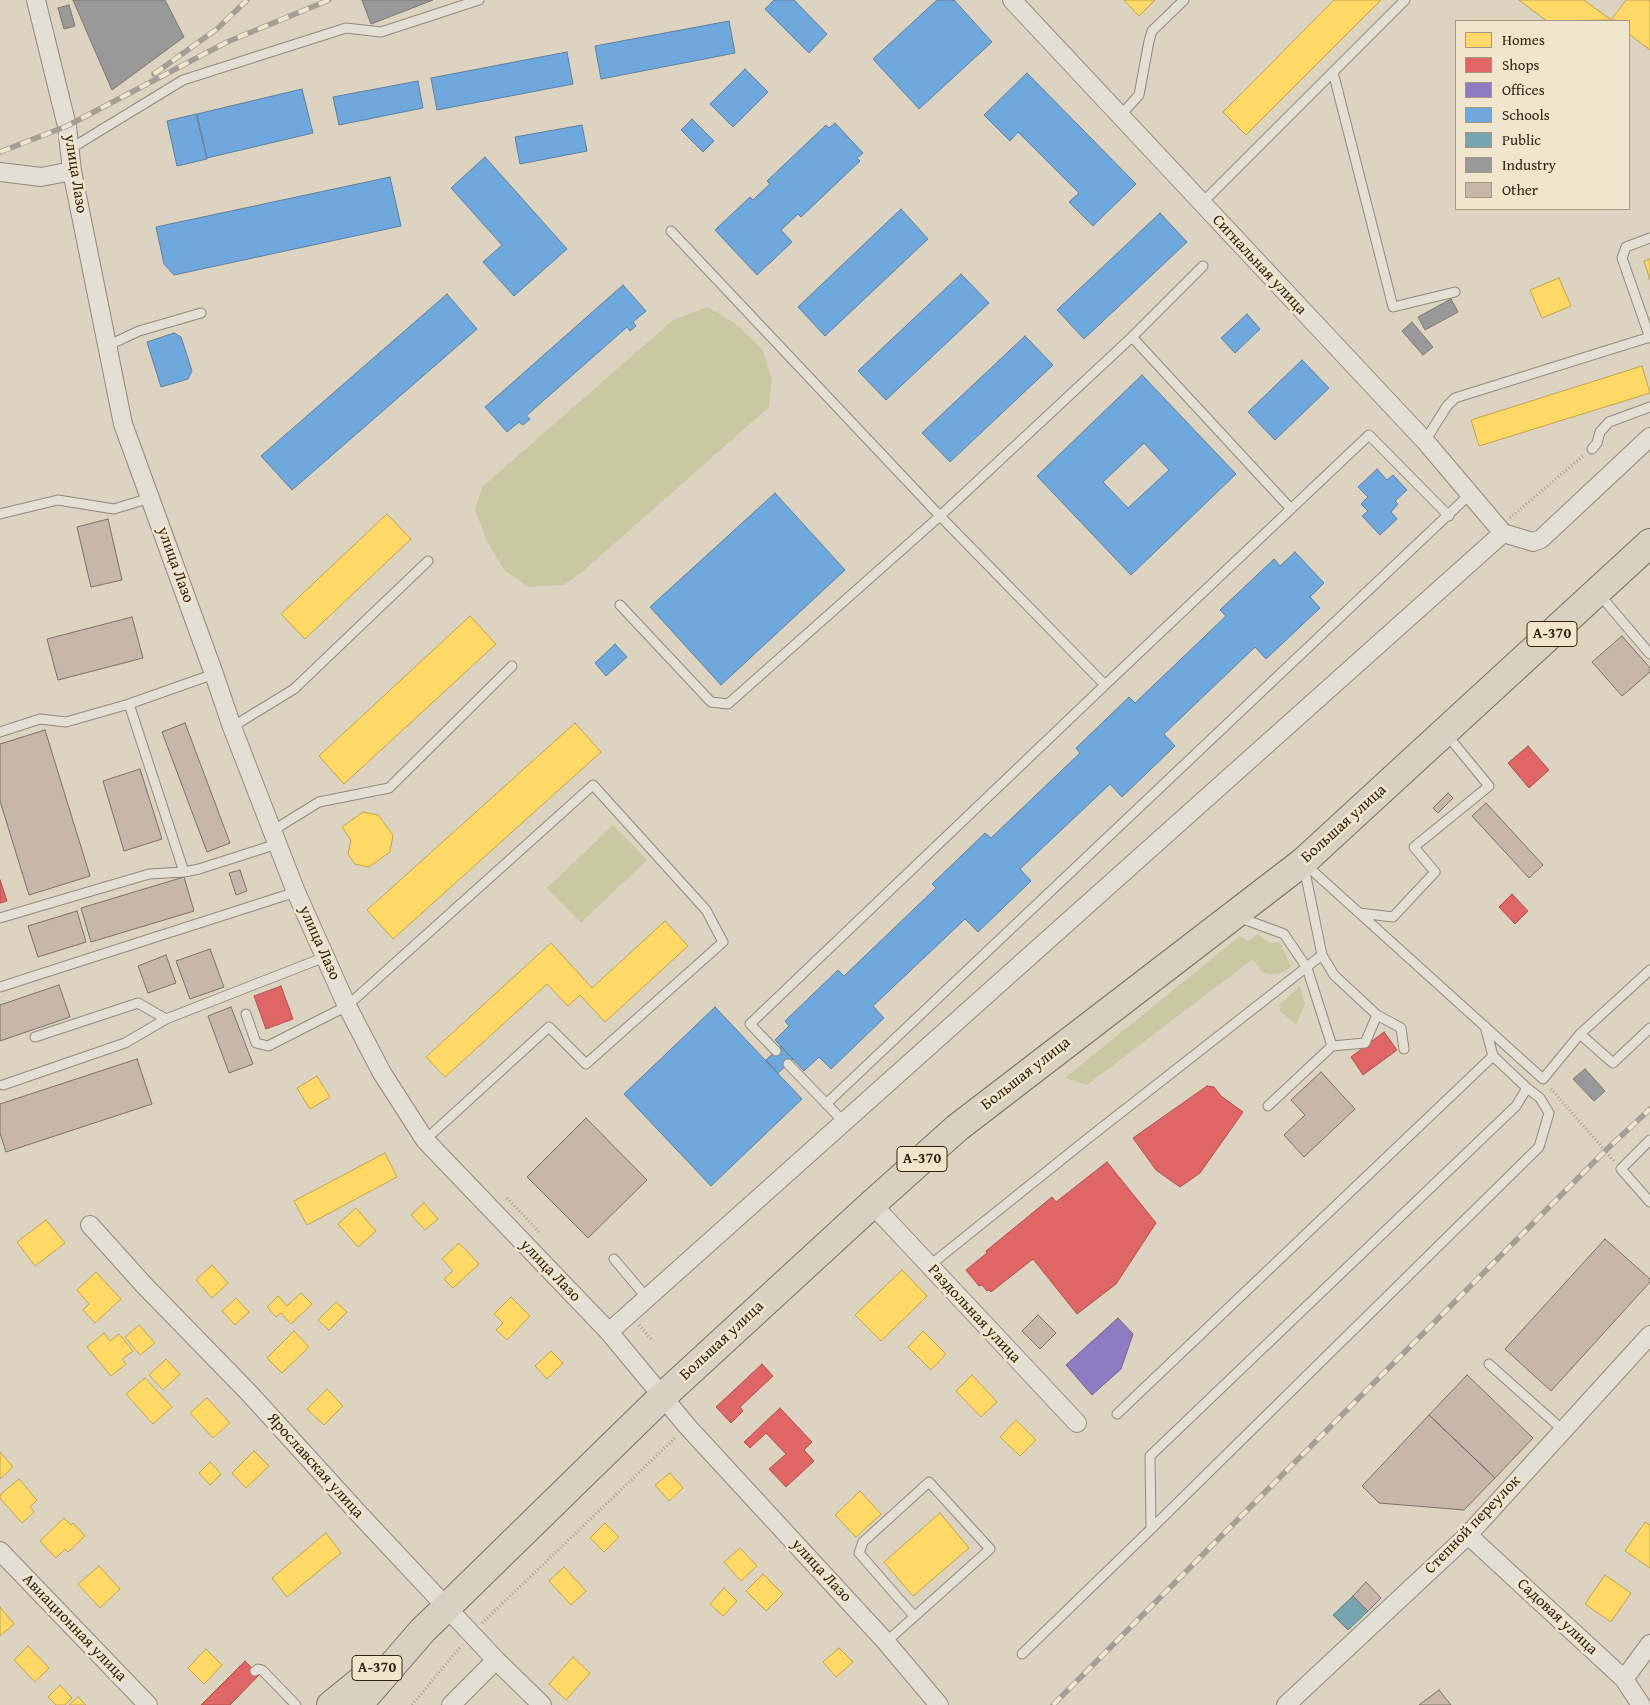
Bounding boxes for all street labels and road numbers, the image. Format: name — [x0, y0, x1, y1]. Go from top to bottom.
street label: улица Лазо — [59, 133, 91, 215]
street label: Сигнальная улица — [1208, 211, 1310, 319]
street label: улица Лазо — [152, 524, 198, 606]
road number: А-370 — [1527, 622, 1577, 646]
street label: Большая улица — [1297, 781, 1391, 867]
street label: улица Лазо — [294, 903, 344, 983]
street label: Большая улица — [977, 1033, 1075, 1115]
road number: А-370 — [897, 1146, 947, 1172]
street label: улица Лазо — [515, 1236, 585, 1306]
street label: Раздольная улица — [923, 1261, 1025, 1367]
street label: Большая улица — [676, 1297, 768, 1385]
street label: Ярославская улица — [263, 1409, 367, 1523]
street label: Степной переулок — [1421, 1472, 1525, 1578]
street label: улица Лазо — [787, 1535, 855, 1607]
street label: Авиационная улица — [18, 1570, 130, 1686]
street label: Садовая улица — [1513, 1575, 1601, 1659]
road number: А-370 — [352, 1656, 402, 1680]

